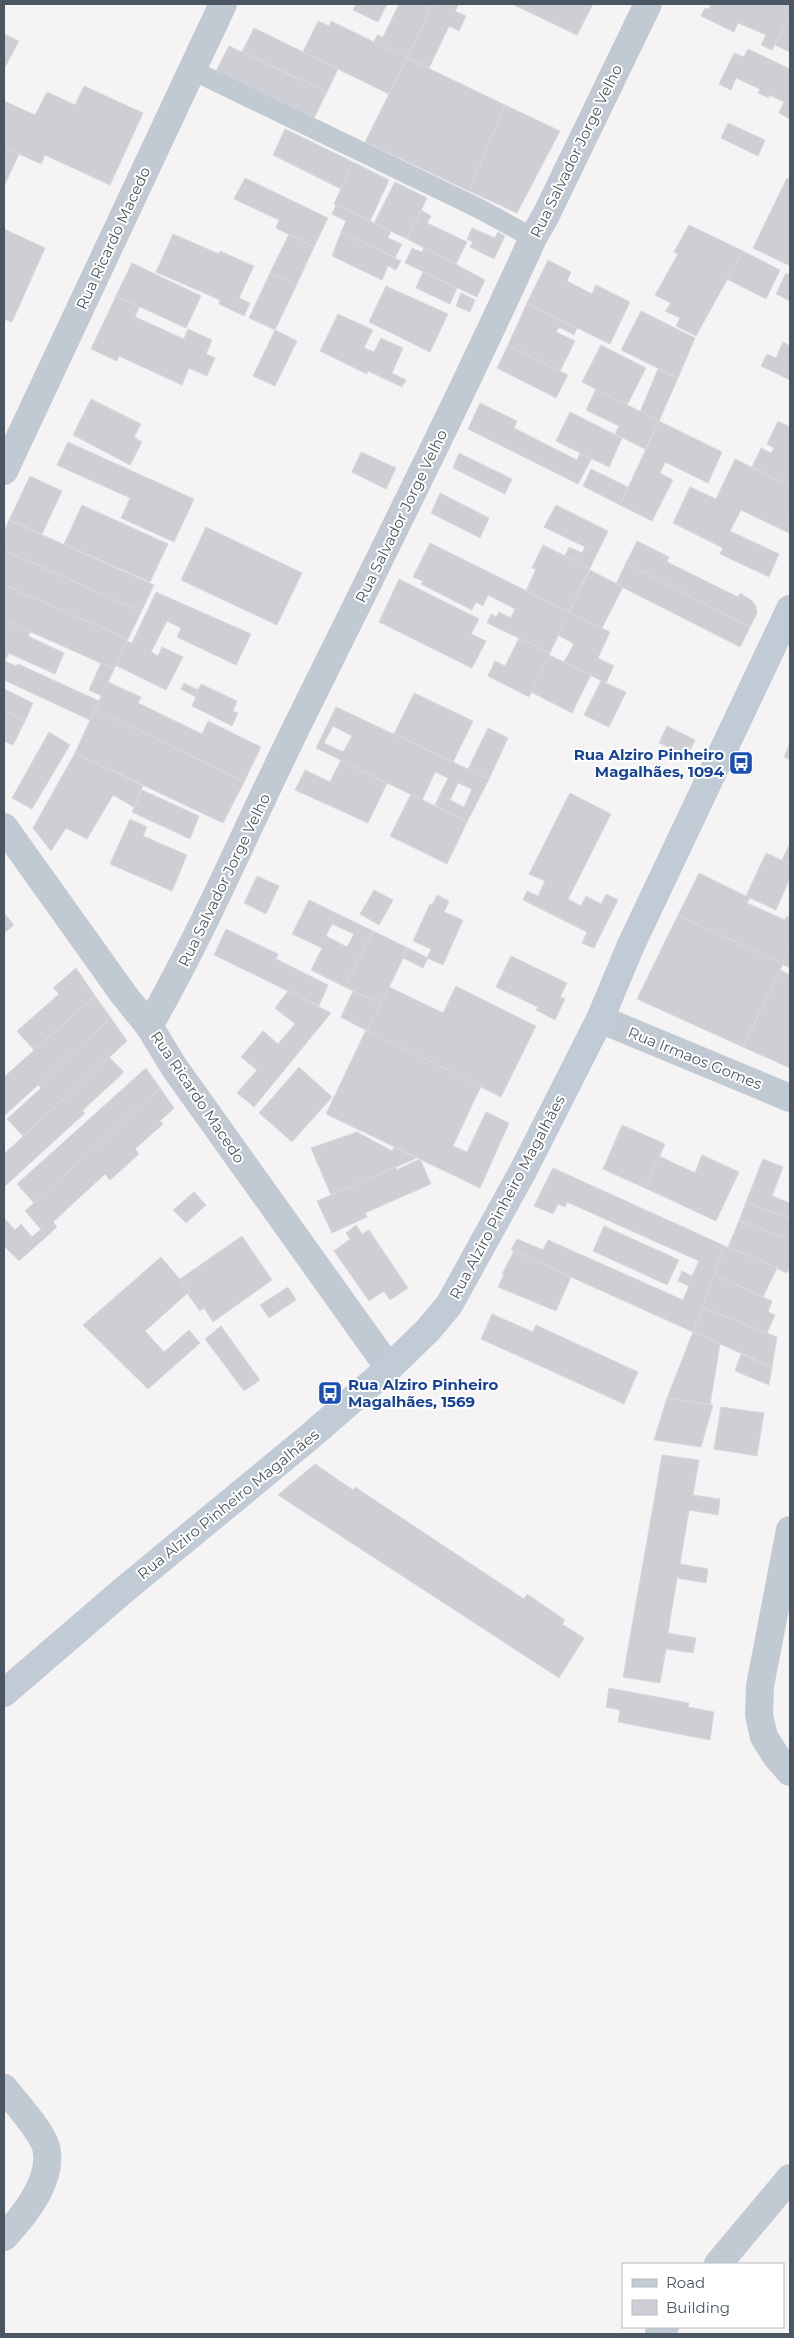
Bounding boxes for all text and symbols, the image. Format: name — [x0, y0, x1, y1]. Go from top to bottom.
street label: Rua Salvador Jorge Velho — [526, 61, 626, 241]
street label: Rua Ricardo Macedo — [72, 164, 154, 312]
street label: Rua Salvador Jorge Velho — [351, 426, 451, 606]
place label: Rua Alziro Pinheiro Magalhães, 1094 — [574, 745, 725, 781]
bus stop icon: Rua Alziro Pinheiro Magalhães, 1094 — [728, 750, 754, 776]
street label: Rua Salvador Jorge Velho — [174, 790, 274, 970]
street label: Rua Irmaos Gomes — [625, 1022, 765, 1094]
street label: Rua Ricardo Macedo — [147, 1027, 249, 1167]
street label: Rua Alziro Pinheiro Magalhães — [445, 1092, 569, 1302]
place label: Rua Alziro Pinheiro Magalhães, 1569 — [348, 1375, 499, 1411]
bus stop icon: Rua Alziro Pinheiro Magalhães, 1569 — [317, 1380, 343, 1406]
street label: Rua Alziro Pinheiro Magalhães — [133, 1425, 323, 1583]
legend — [622, 2263, 784, 2328]
text: Road — [666, 2273, 705, 2292]
text: Building — [666, 2298, 730, 2317]

